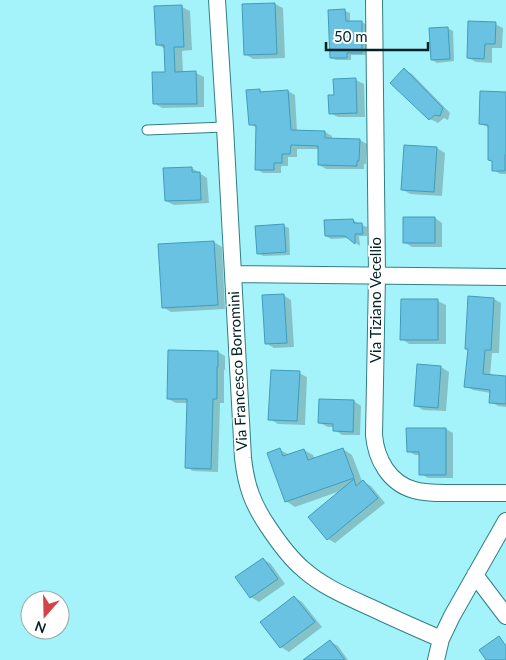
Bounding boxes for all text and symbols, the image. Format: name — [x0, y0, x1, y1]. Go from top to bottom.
scale bar — [326, 20, 428, 52]
text: 50 m — [334, 27, 368, 45]
street label: Via Tiziano Vecellio — [366, 237, 384, 363]
street label: Via Francesco Borromini — [224, 291, 250, 451]
north arrow — [20, 590, 70, 640]
text: N — [32, 618, 48, 638]

